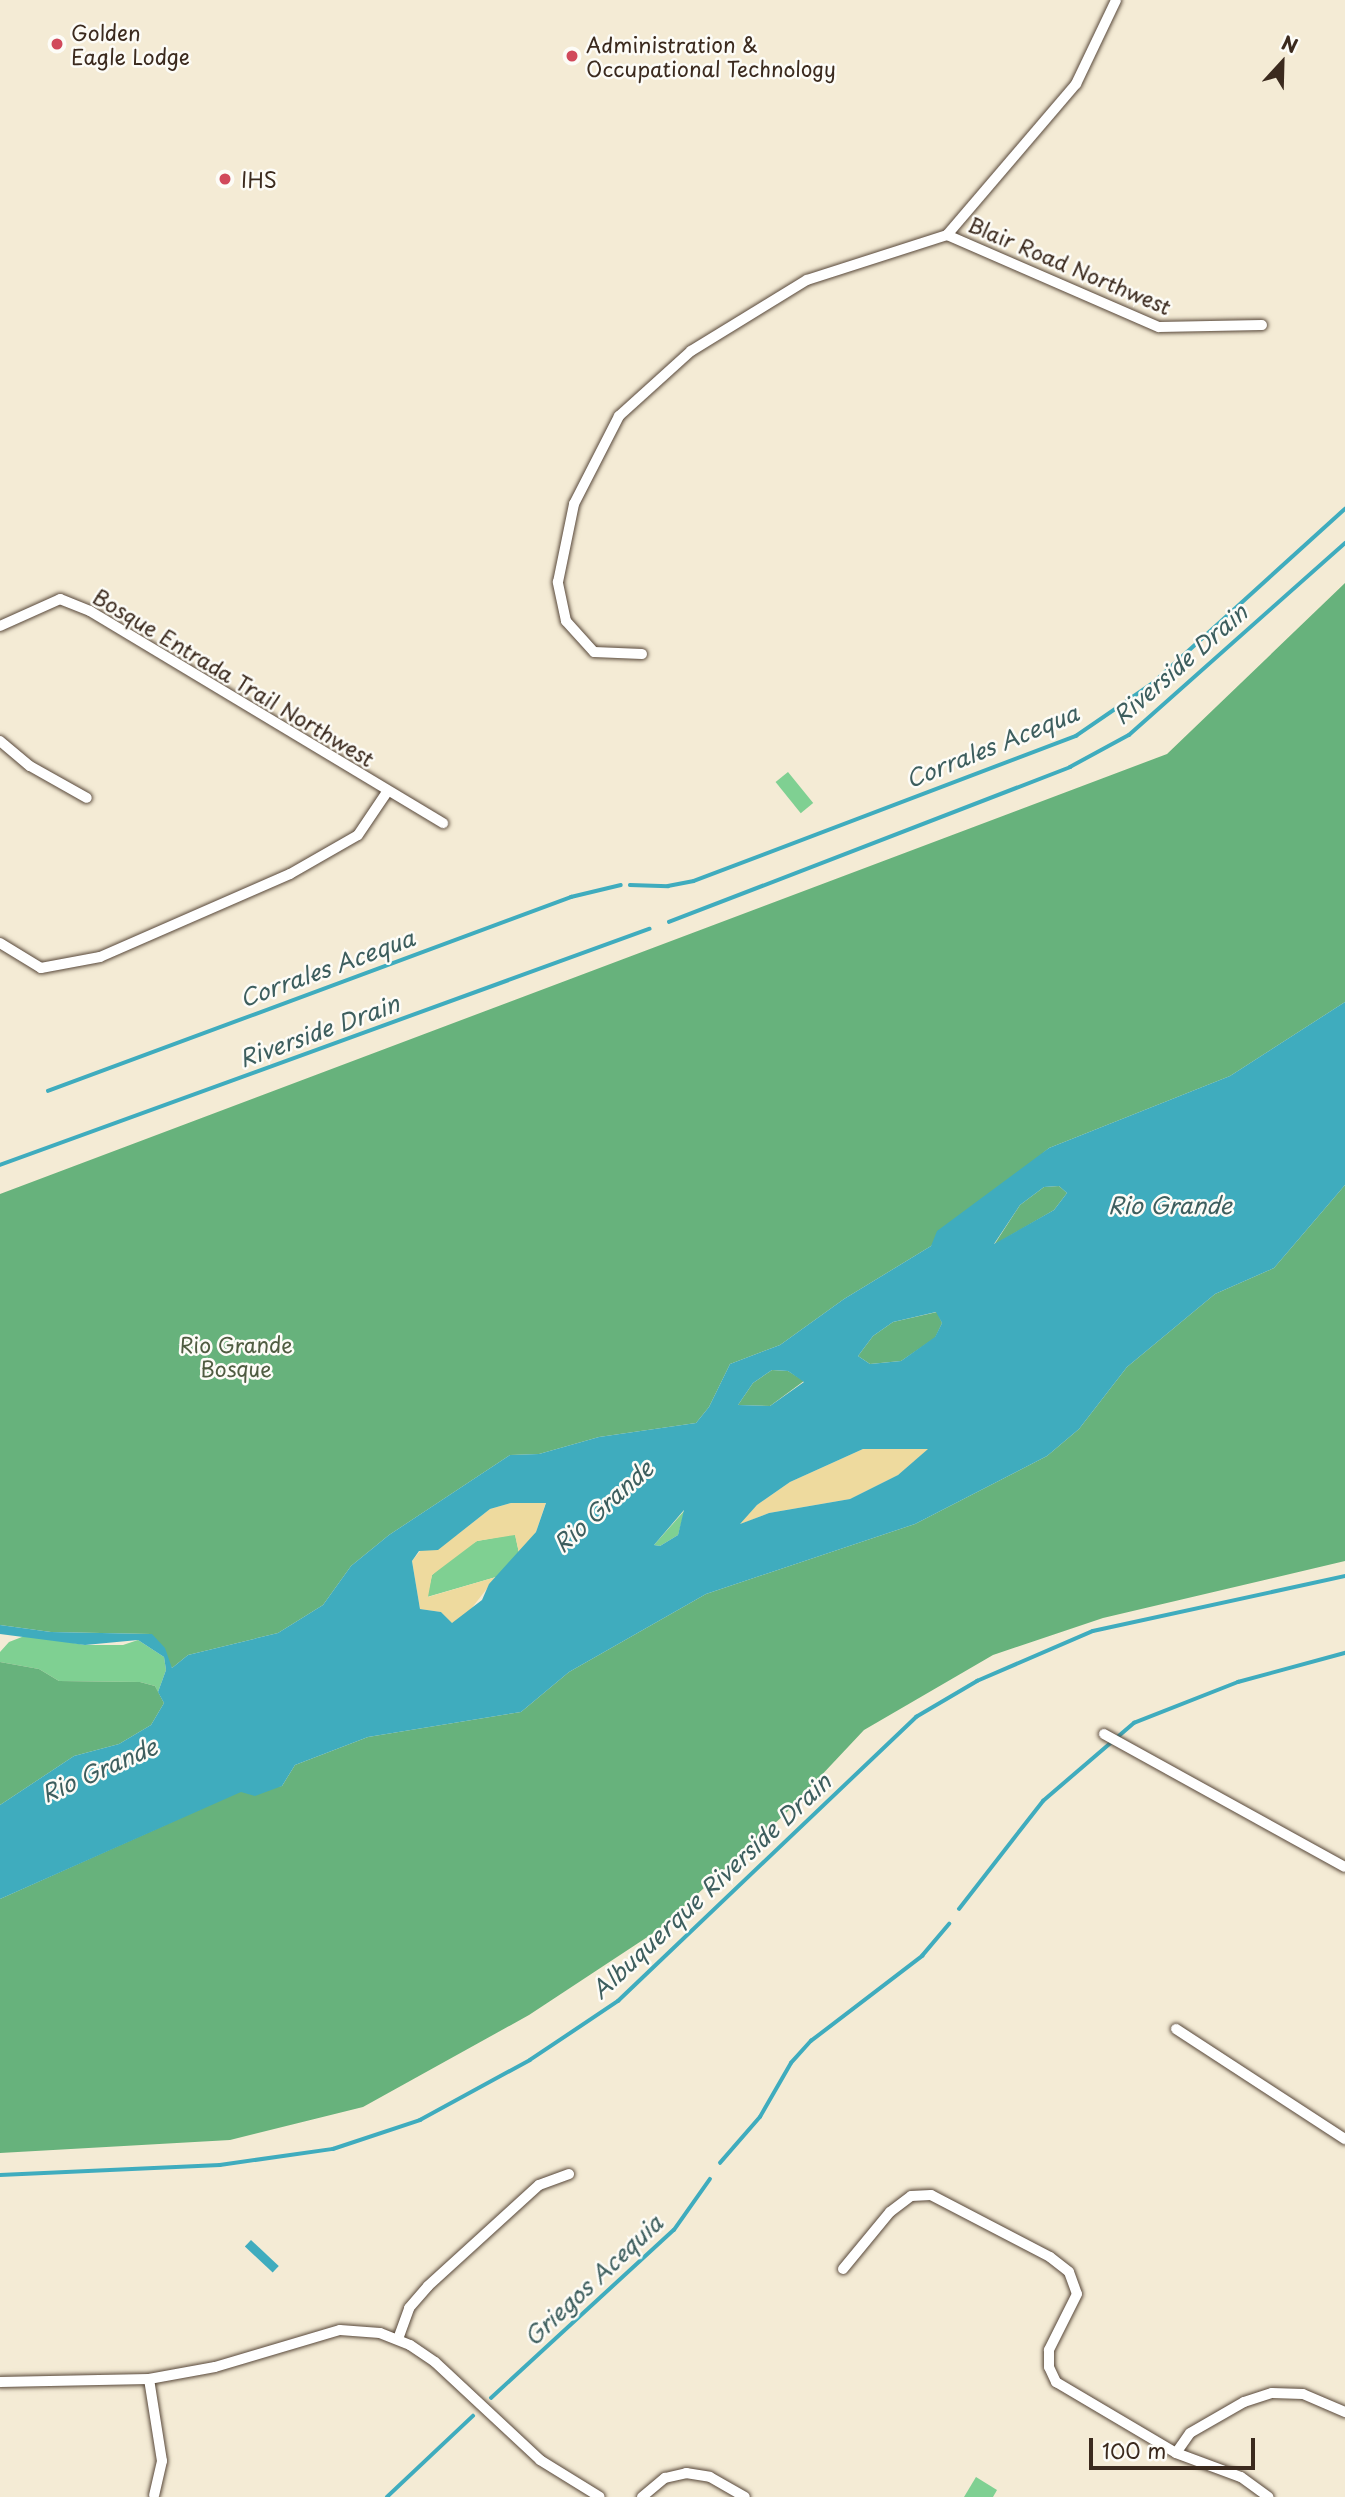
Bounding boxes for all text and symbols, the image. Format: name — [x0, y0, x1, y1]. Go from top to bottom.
place label: Golden Eagle Lodge — [71, 19, 191, 69]
north arrow — [1247, 28, 1317, 98]
text: N — [1278, 28, 1302, 59]
place label: Administration & Occupational Technology — [586, 31, 836, 81]
marker: Golden Eagle Lodge — [49, 36, 65, 52]
marker: Administration & Occupational Technology — [564, 48, 580, 64]
place label: IHS — [241, 166, 277, 192]
marker: IHS — [215, 169, 235, 189]
street label: Blair Road Northwest — [965, 211, 1175, 319]
street label: Bosque Entrada Trail Northwest — [88, 583, 380, 771]
water label: Riverside Drain — [1107, 598, 1253, 730]
water label: Corrales Acequa — [901, 699, 1083, 793]
water label: Corrales Acequa — [236, 924, 418, 1012]
water label: Riverside Drain — [235, 989, 403, 1073]
water label: Rio Grande — [1107, 1191, 1233, 1219]
park label: Rio Grande Bosque — [179, 1331, 293, 1381]
water label: Rio Grande — [547, 1454, 659, 1558]
water label: Rio Grande — [36, 1732, 162, 1808]
water label: Albuquerque Riverside Drain — [586, 1768, 836, 2004]
water label: Griegos Acequia — [518, 2209, 668, 2351]
scale bar — [1093, 2424, 1259, 2468]
text: 100 m — [1102, 2434, 1166, 2466]

